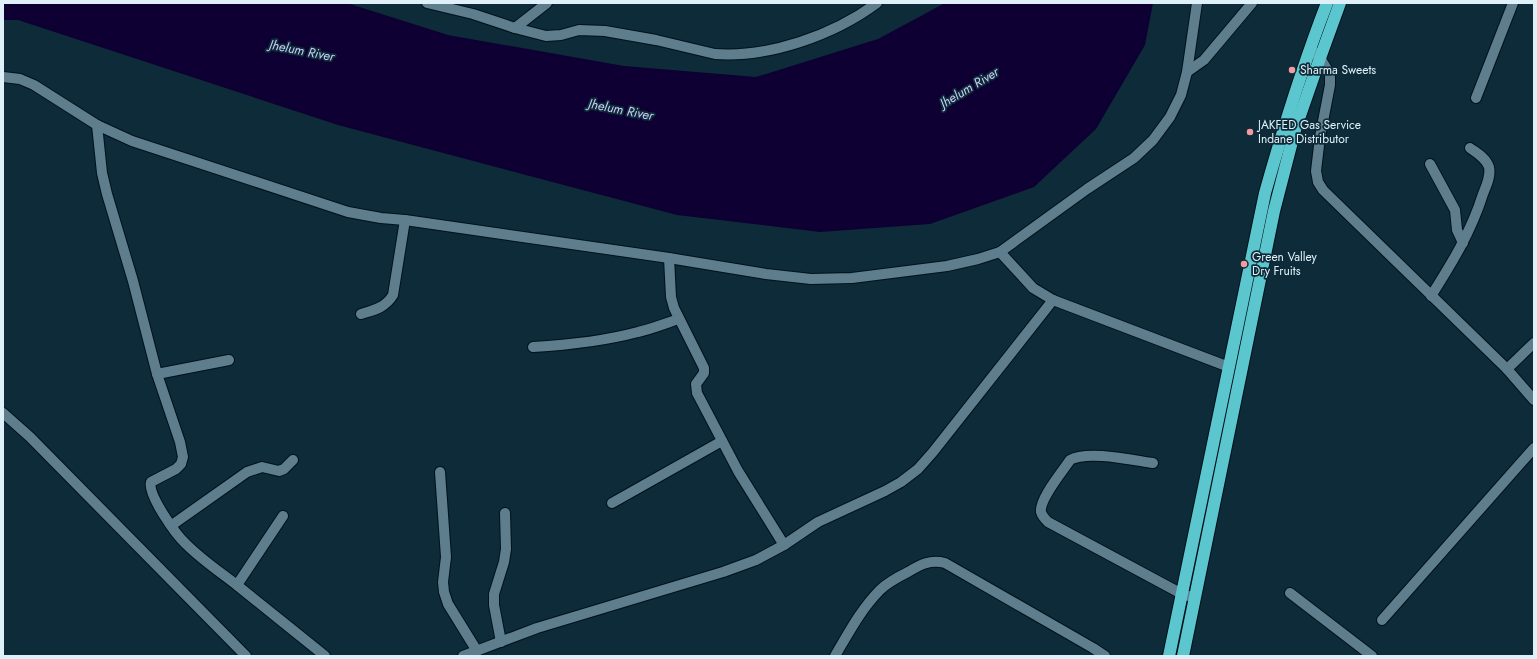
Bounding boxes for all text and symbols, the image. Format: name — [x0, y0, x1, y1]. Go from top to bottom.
water label: Jhelum River — [265, 34, 337, 66]
place label: Sharma Sweets — [1300, 61, 1376, 79]
water label: Jhelum River — [934, 62, 1003, 114]
marker: Sharma Sweets — [1287, 65, 1297, 75]
water label: Jhelum River — [584, 93, 656, 125]
place label: JAKFED Gas Service Indane Distributor — [1256, 116, 1361, 148]
marker: JAKFED Gas Service Indane Distributor — [1245, 127, 1255, 137]
place label: Green Valley Dry Fruits — [1252, 248, 1318, 280]
marker: Green Valley Dry Fruits — [1239, 259, 1249, 269]

